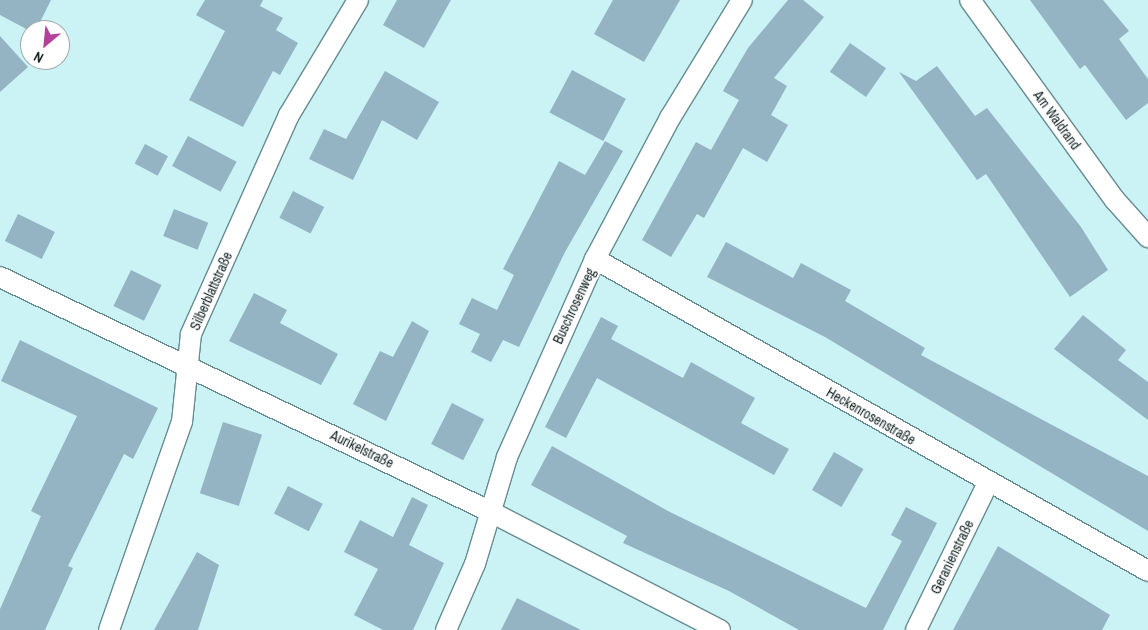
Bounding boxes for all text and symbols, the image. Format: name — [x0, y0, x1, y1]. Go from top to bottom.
north arrow — [20, 20, 70, 70]
text: N — [31, 47, 46, 67]
street label: Am Waldrand — [1030, 87, 1084, 153]
street label: Silberblattstraße — [186, 249, 236, 333]
street label: Buschrosenweg — [549, 265, 599, 347]
street label: Heckenrosenstraße — [823, 384, 919, 448]
street label: Aurikelstraße — [328, 426, 396, 472]
street label: Geranienstraße — [927, 517, 977, 597]

